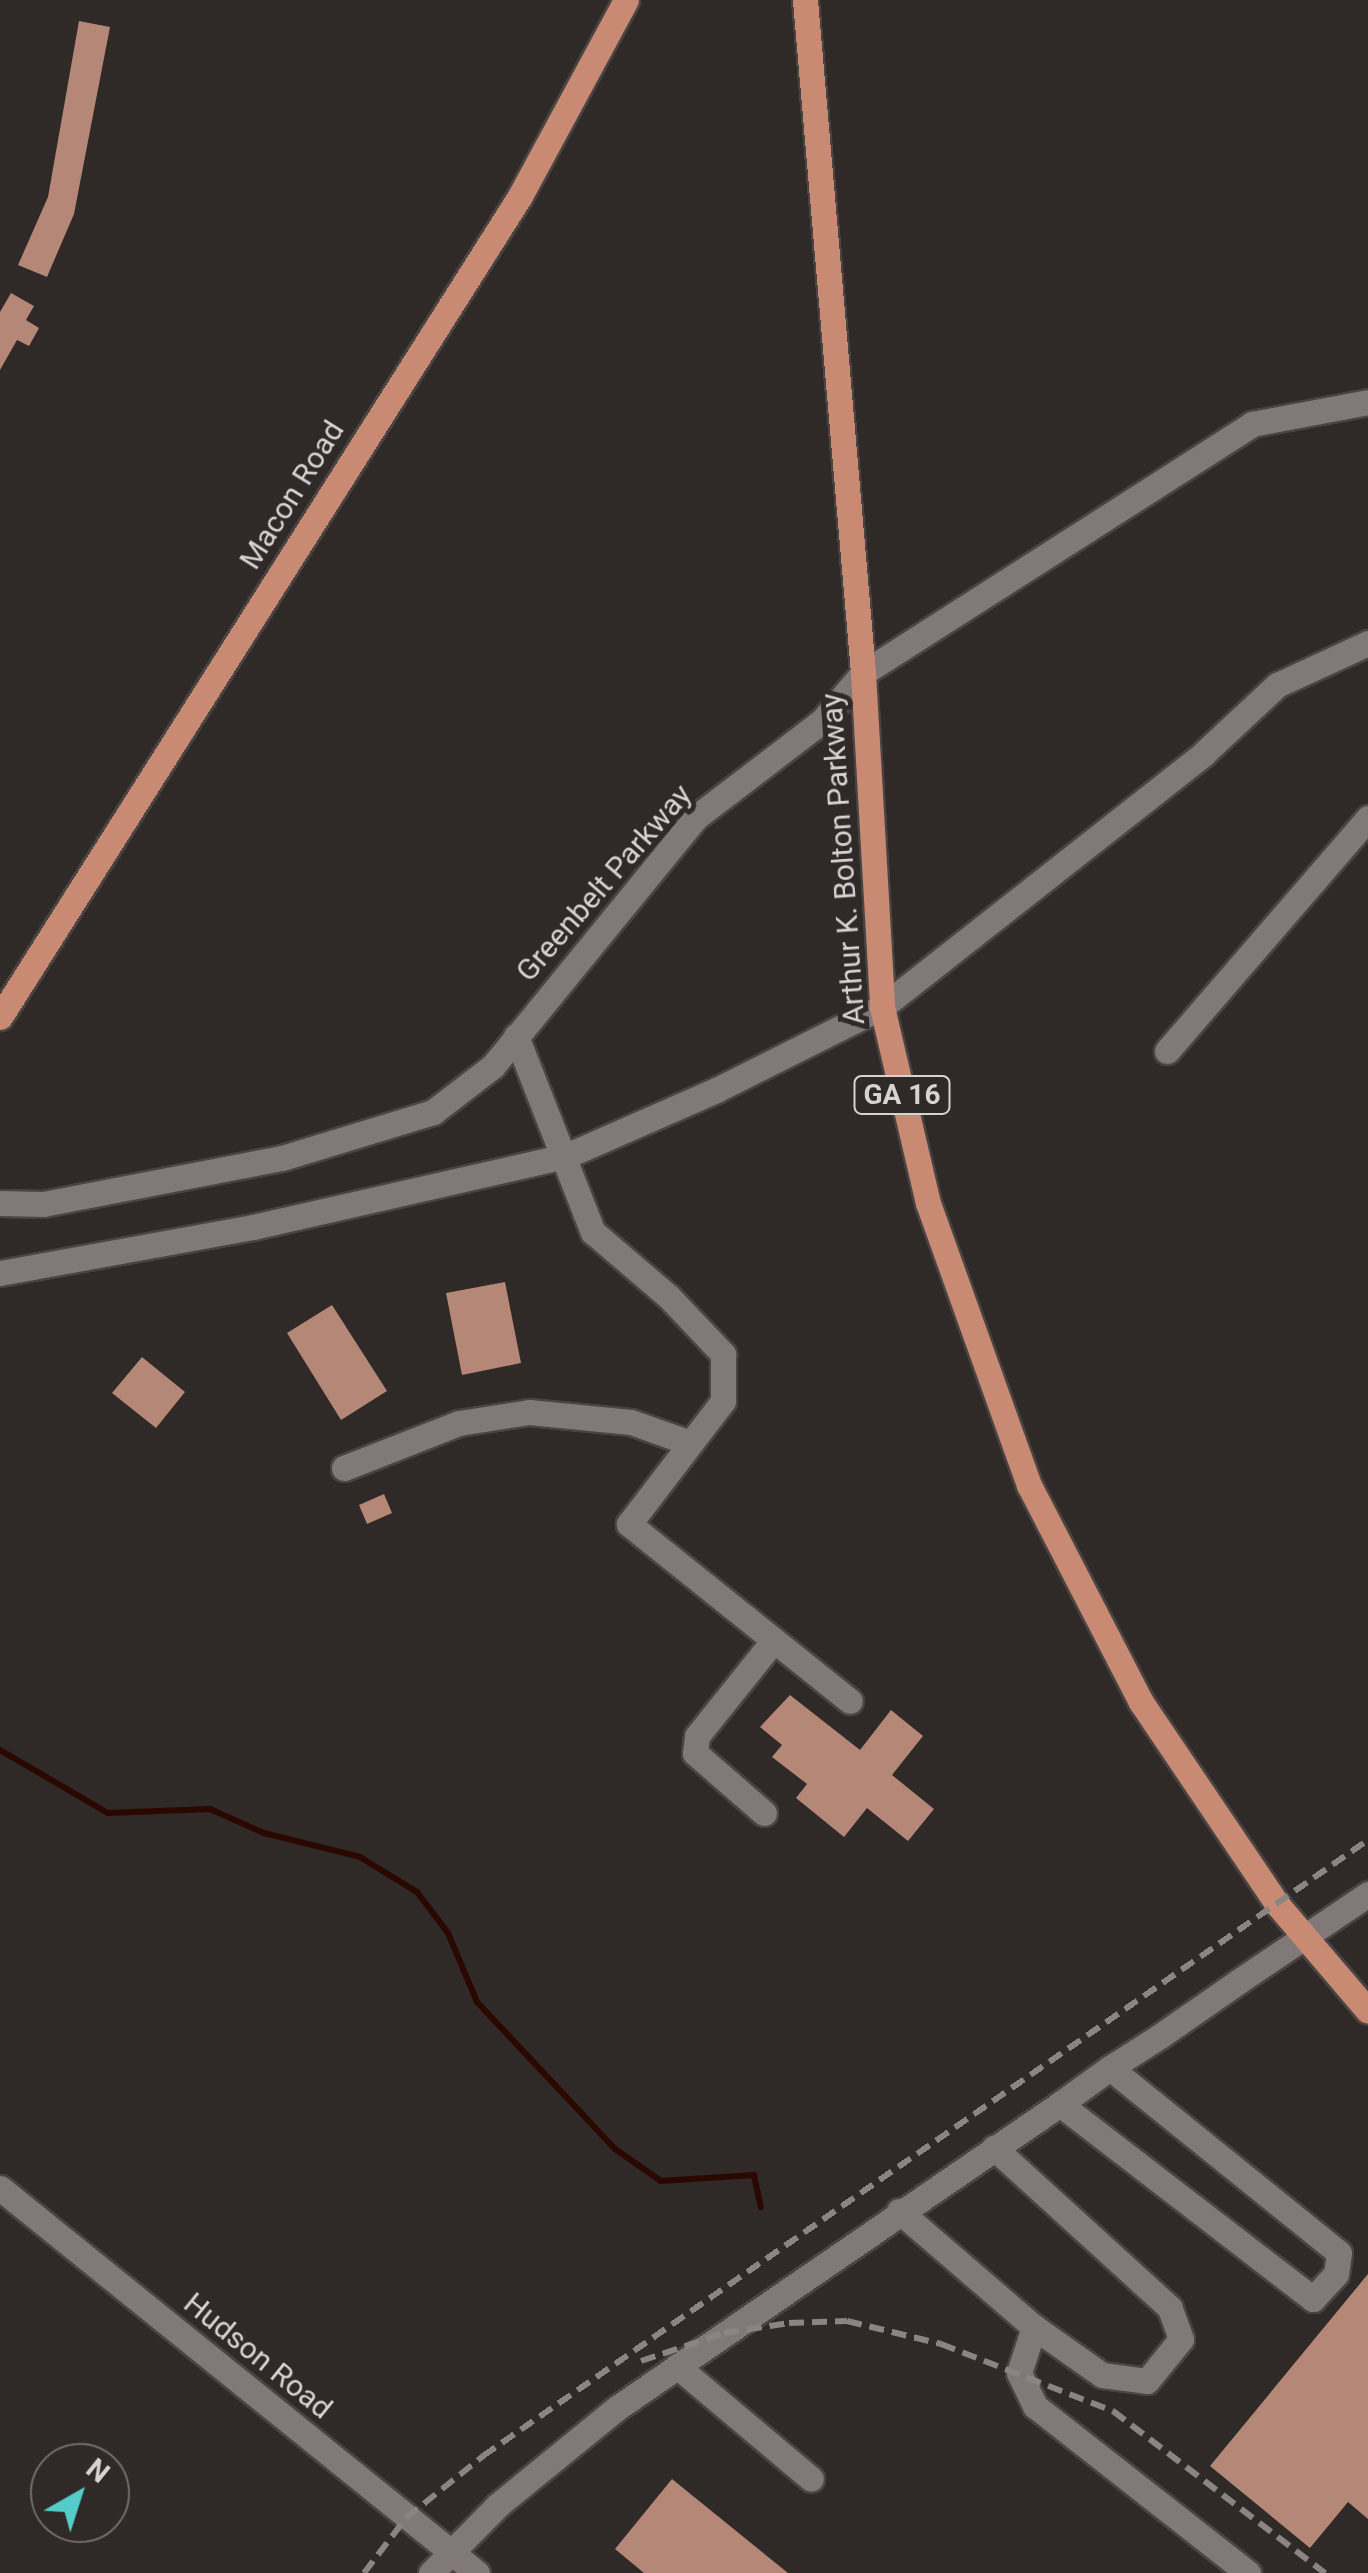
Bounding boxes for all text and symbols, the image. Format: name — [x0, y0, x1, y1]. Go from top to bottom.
street label: Macon Road — [232, 414, 352, 576]
street label: Arthur K. Bolton Parkway — [813, 692, 873, 1026]
street label: Greenbelt Parkway — [509, 777, 699, 989]
road number: GA 16 — [852, 1072, 952, 1118]
street label: Hudson Road — [177, 2285, 339, 2427]
north arrow — [30, 2443, 130, 2543]
text: N — [80, 2452, 116, 2490]

